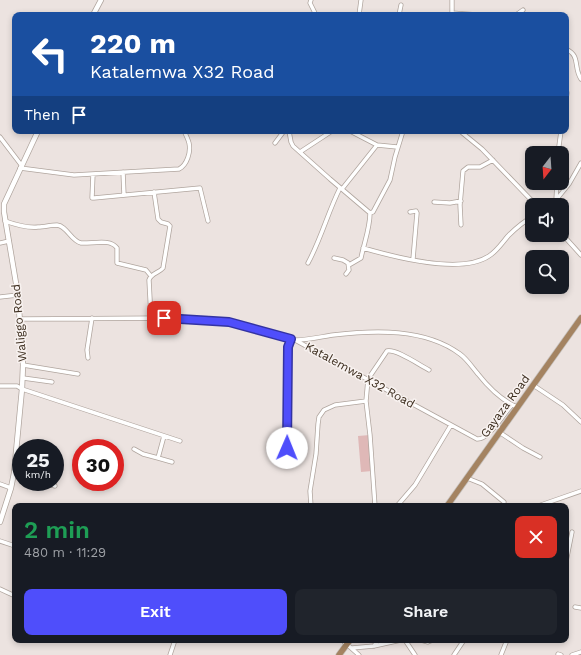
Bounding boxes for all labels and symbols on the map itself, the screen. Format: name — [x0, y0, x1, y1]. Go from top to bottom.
north arrow — [525, 146, 569, 190]
street label: Waliggo Road — [9, 284, 29, 362]
pin — [147, 301, 181, 335]
street label: Katalemwa X32 Road — [303, 339, 417, 411]
street label: Gayaza Road — [478, 372, 532, 440]
position arrow — [266, 427, 308, 469]
speed limit sign: 30 — [72, 439, 124, 491]

